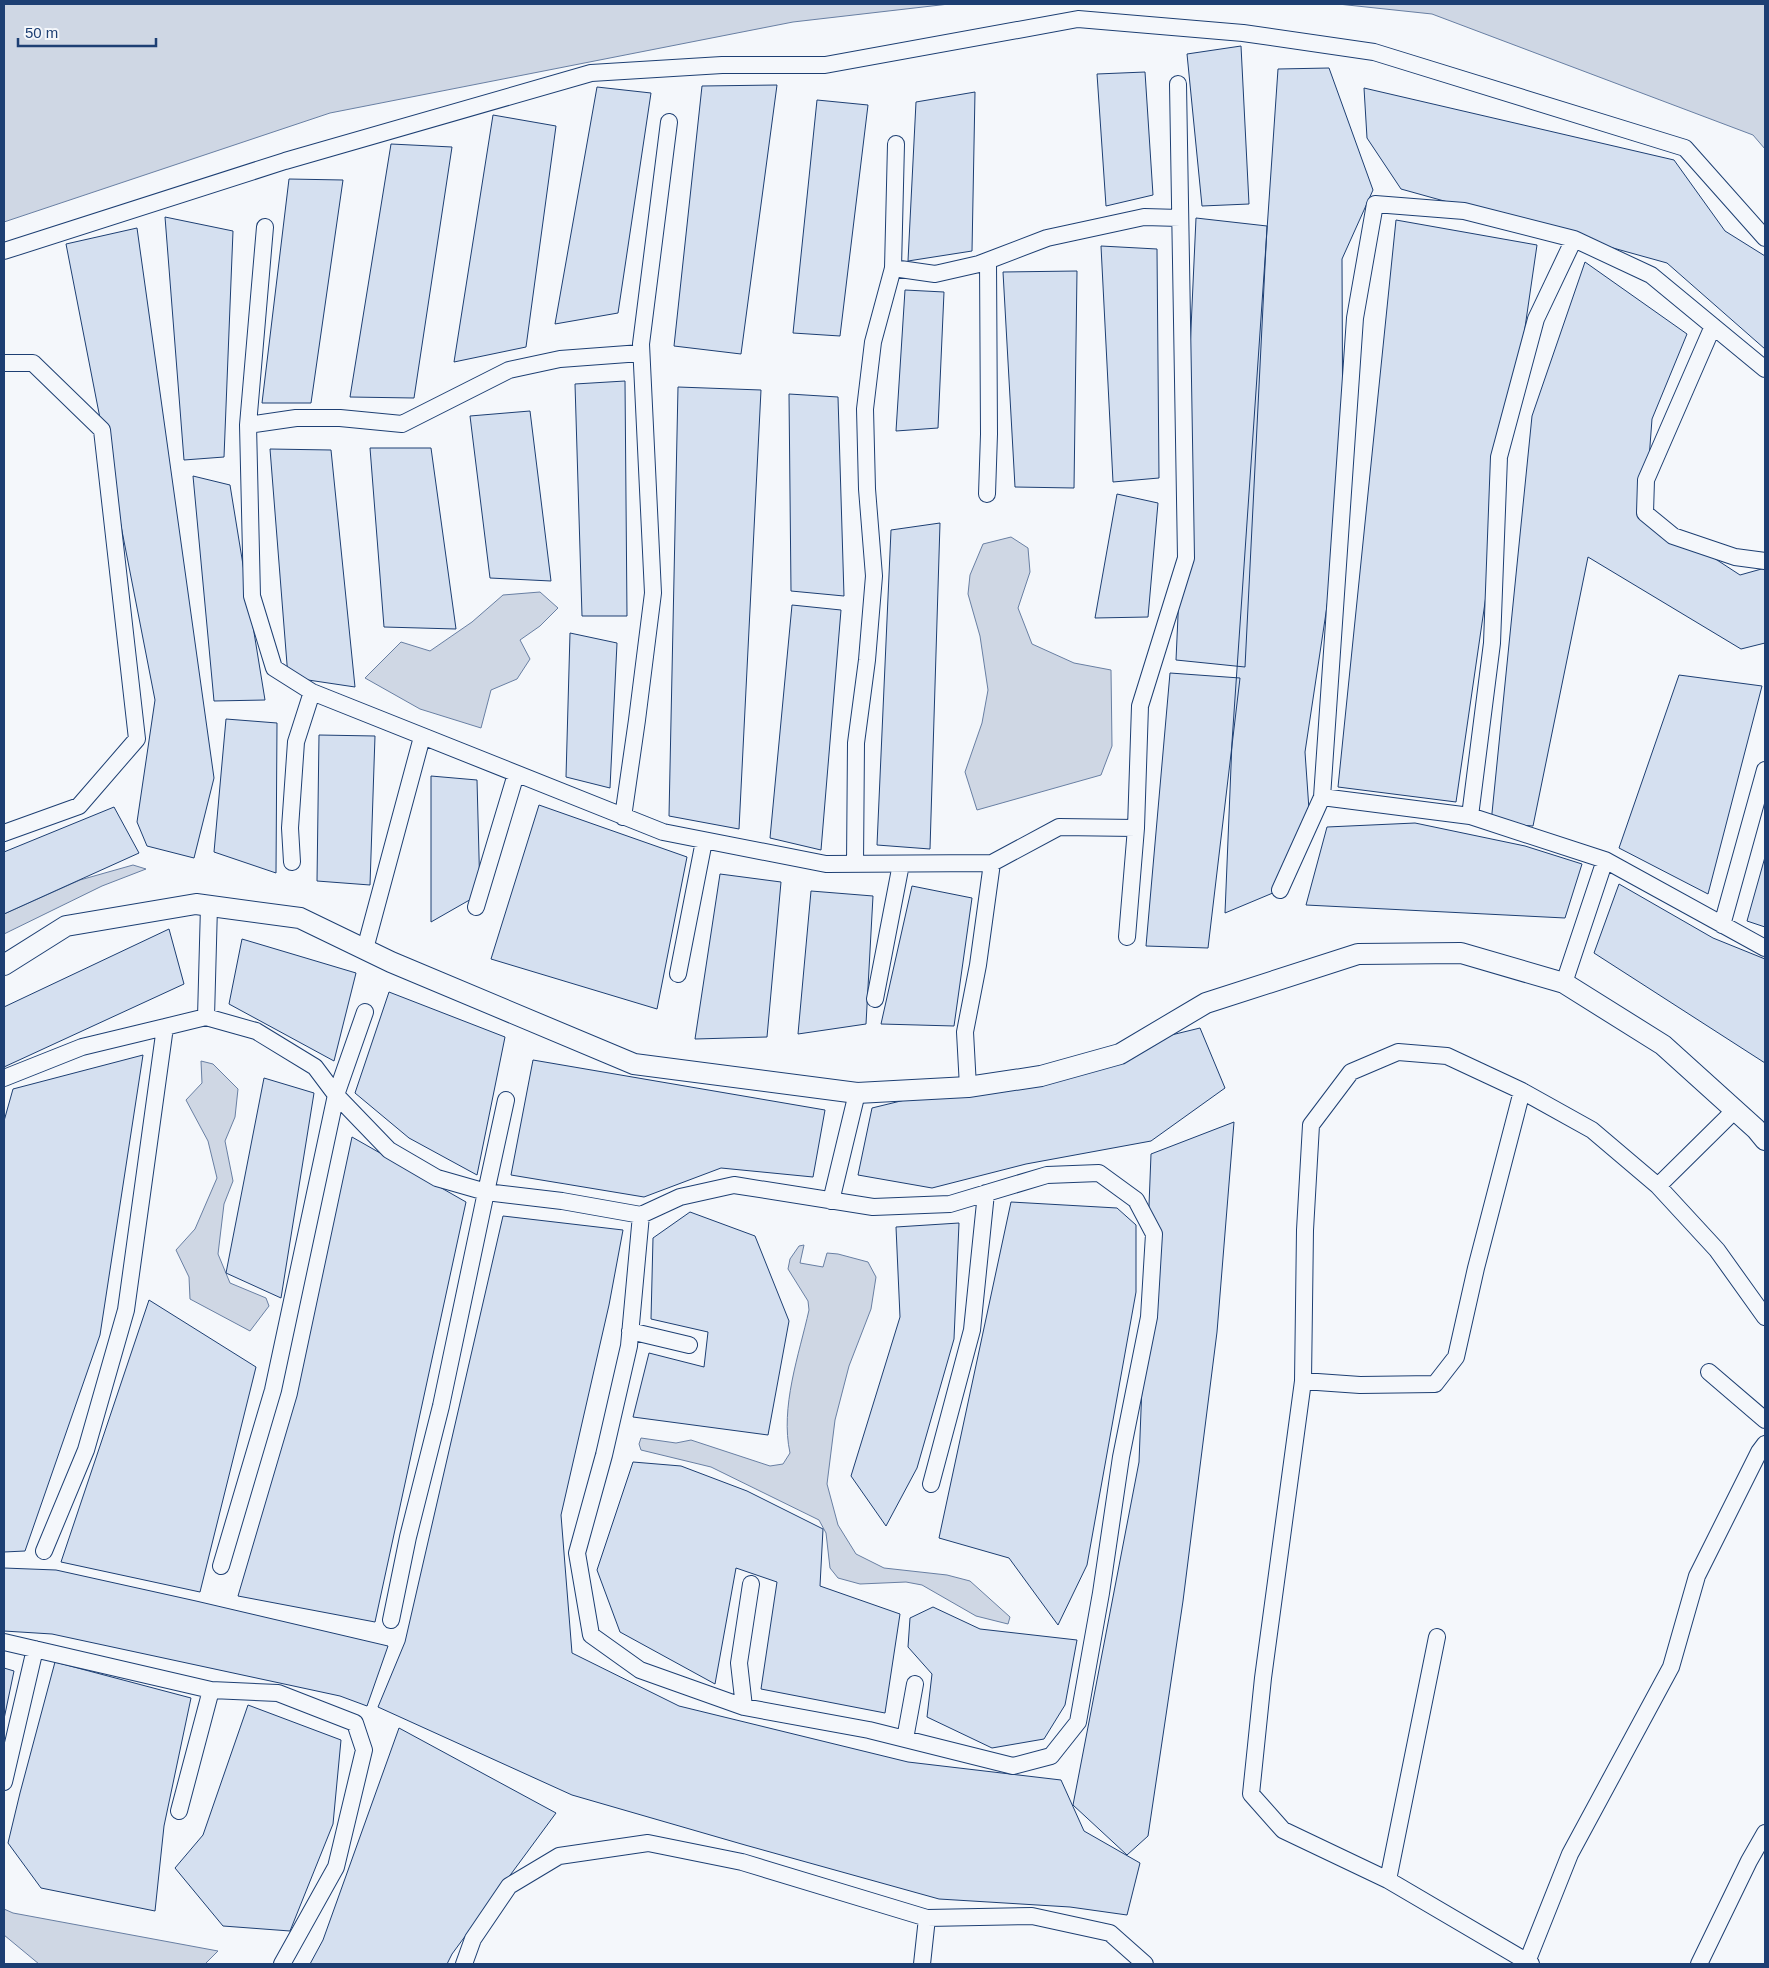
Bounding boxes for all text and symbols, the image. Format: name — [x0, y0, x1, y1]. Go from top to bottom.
scale bar — [18, 15, 155, 47]
text: 50 m — [25, 24, 58, 41]

